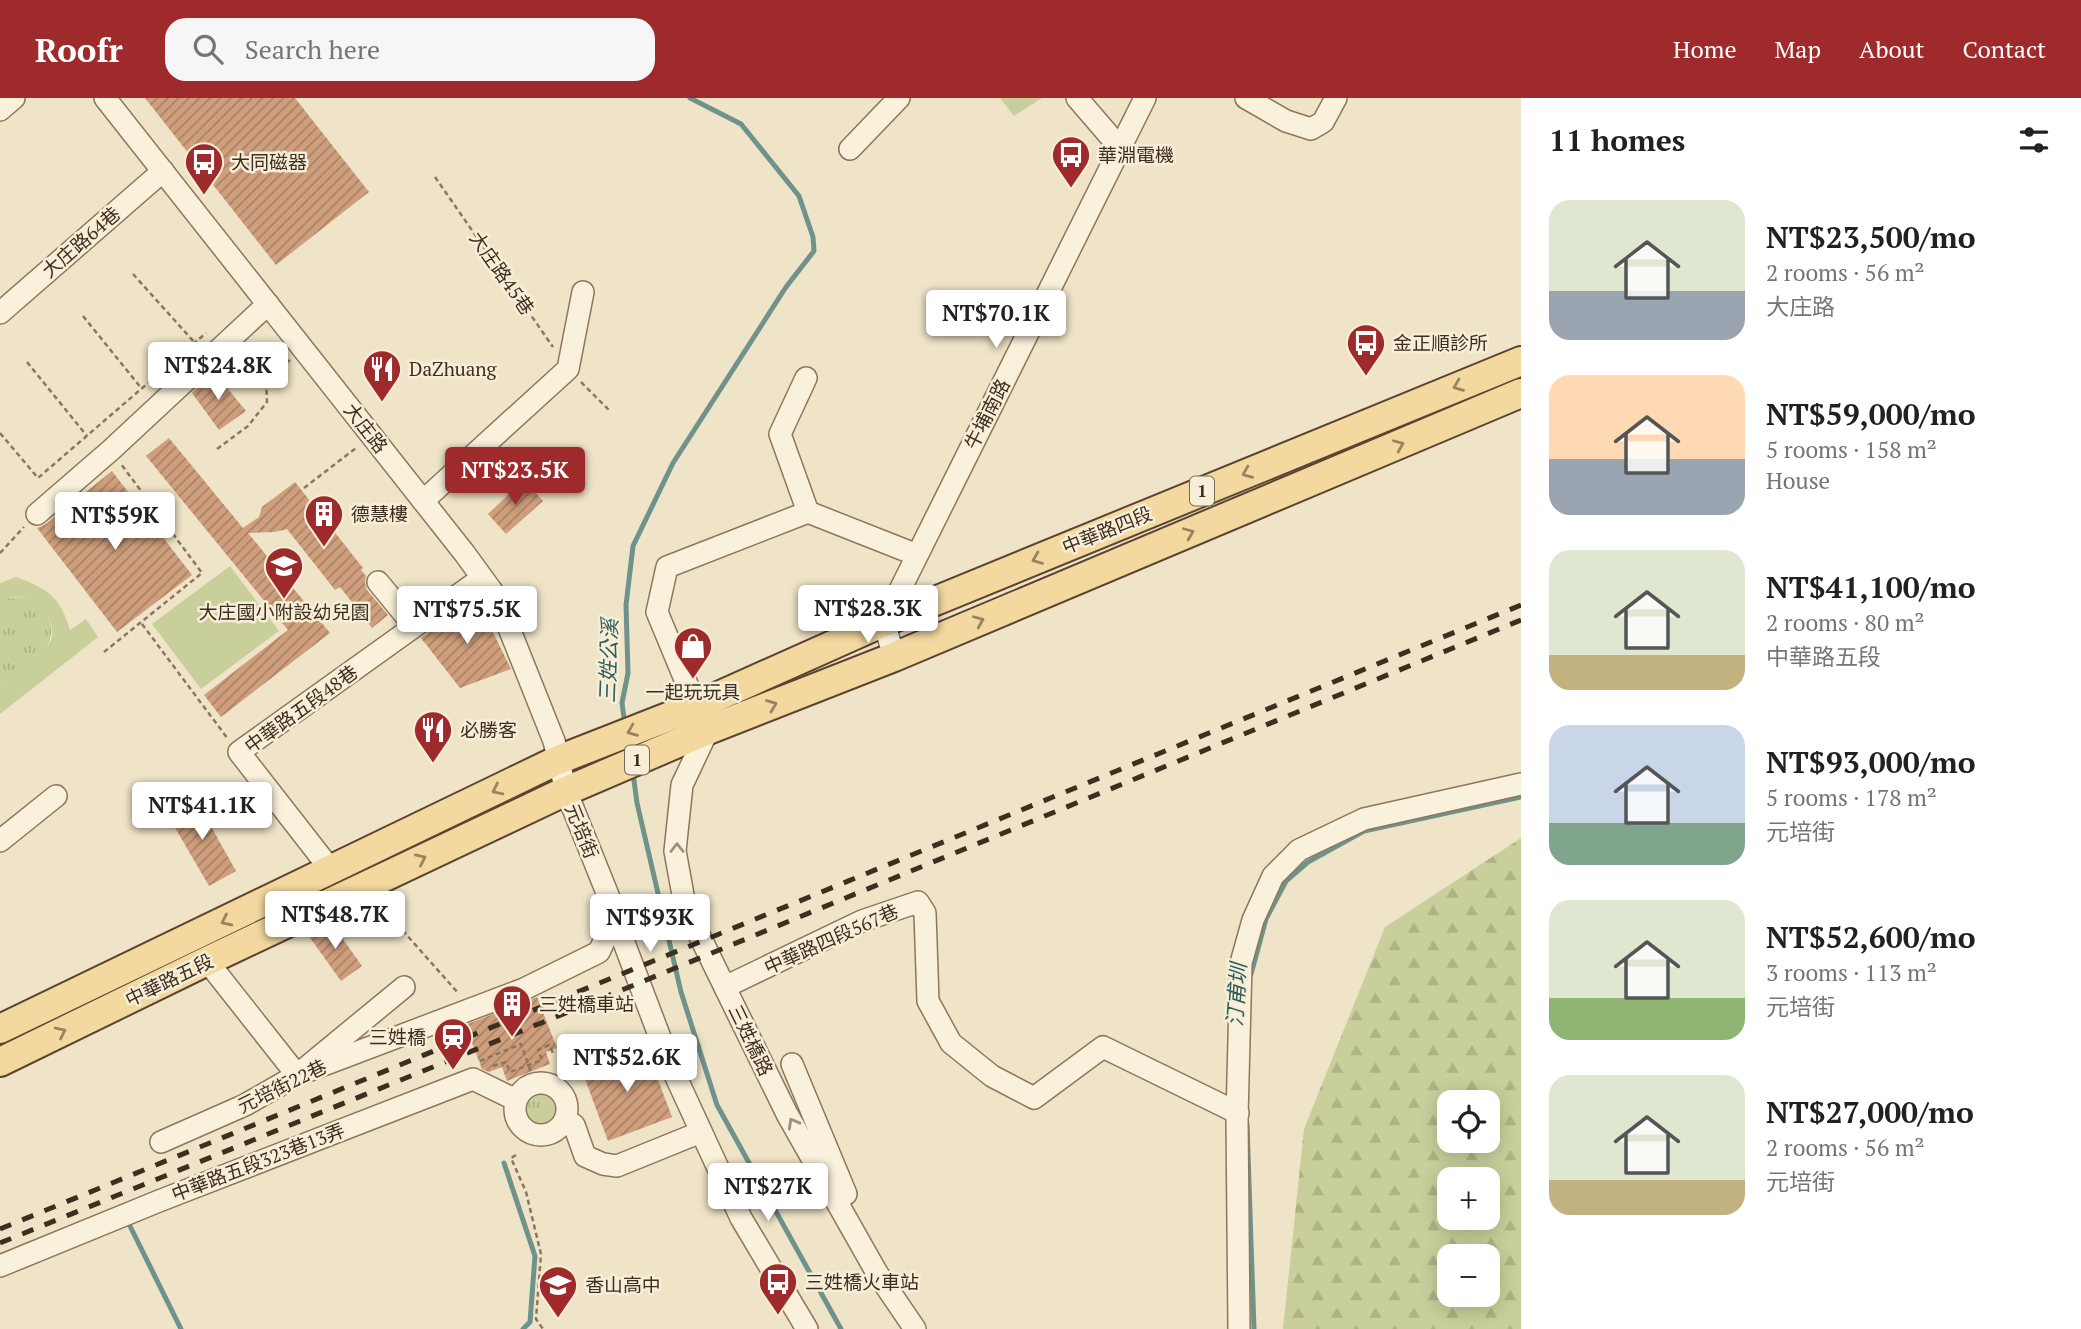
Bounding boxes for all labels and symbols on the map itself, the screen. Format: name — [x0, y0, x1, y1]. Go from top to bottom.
bus stop icon: 華淵電機 — [1050, 134, 1092, 189]
bus stop icon: 大同磁器 — [183, 141, 225, 196]
place label: 華淵電機 — [1098, 142, 1174, 167]
place label: 大同磁器 — [231, 149, 307, 174]
street label: 大庄路64巷 — [36, 201, 125, 283]
street label: 大庄路45巷 — [465, 226, 540, 319]
pin: NT$70.1K — [924, 290, 1068, 350]
bus stop icon: 金正順診所 — [1345, 322, 1387, 377]
place label: 金正順診所 — [1393, 330, 1488, 355]
pin: NT$24.8K — [146, 342, 290, 402]
restaurant icon: DaZhuang — [361, 348, 403, 403]
place label: DaZhuang — [409, 356, 498, 381]
street label: 牛埔南路 — [958, 374, 1015, 453]
one-way arrow — [1453, 378, 1465, 392]
street label: 大庄路 — [339, 398, 394, 458]
one-way arrow — [1392, 439, 1404, 453]
pin: NT$23.5K — [443, 448, 587, 507]
one-way arrow — [1242, 464, 1254, 478]
road number: 1 — [1190, 477, 1214, 506]
pin: NT$59K — [58, 492, 172, 552]
building icon: 德慧樓 — [303, 493, 345, 548]
street label: 中華路四段 — [1058, 500, 1156, 559]
place label: 德慧樓 — [351, 501, 408, 526]
one-way arrow — [1182, 527, 1194, 541]
school or university icon: 大庄國小附設幼兒園 — [263, 545, 305, 600]
one-way arrow — [1031, 551, 1044, 565]
pin: NT$28.3K — [796, 586, 940, 645]
pin: NT$75.5K — [395, 587, 539, 646]
place label: 大庄國小附設幼兒園 — [198, 599, 370, 624]
one-way arrow — [972, 615, 984, 629]
water label: 三姓公溪 — [593, 616, 624, 703]
shop icon: 一起玩玩具 — [672, 625, 714, 680]
street label: 中華路五段48巷 — [239, 659, 362, 758]
place label: 一起玩玩具 — [645, 679, 741, 704]
one-way arrow — [765, 699, 777, 713]
restaurant icon: 必勝客 — [412, 709, 454, 764]
place label: 必勝客 — [460, 717, 517, 742]
one-way arrow — [627, 723, 639, 737]
road number: 1 — [625, 746, 649, 774]
pin: NT$41.1K — [130, 782, 274, 842]
one-way arrow — [492, 782, 504, 796]
street label: 元培街 — [560, 800, 605, 862]
one-way arrow — [669, 843, 685, 853]
one-way arrow — [414, 854, 426, 868]
pin: NT$48.7K — [263, 892, 407, 951]
pin: NT$93K — [593, 894, 707, 954]
street label: 中華路四段567巷 — [760, 898, 902, 979]
one-way arrow — [221, 912, 233, 926]
street label: 中華路五段 — [121, 947, 217, 1012]
water label: 汀甫圳 — [1220, 960, 1252, 1027]
building icon: 三姓橋車站 — [491, 983, 533, 1038]
place label: 三姓橋車站 — [539, 991, 634, 1016]
street label: 三姓橋路 — [724, 1000, 779, 1079]
station icon: 三姓橋 — [432, 1016, 474, 1071]
place label: 三姓橋 — [369, 1024, 426, 1049]
one-way arrow — [54, 1027, 66, 1041]
pin: NT$52.6K — [555, 1034, 699, 1094]
street label: 元培街22巷 — [233, 1053, 331, 1118]
street label: 中華路五段323巷13弄 — [168, 1117, 348, 1206]
one-way arrow — [788, 1118, 801, 1130]
pin: NT$27K — [711, 1164, 825, 1223]
bus stop icon: 三姓橋火車站 — [757, 1261, 799, 1316]
school or university icon: 香山高中 — [537, 1264, 579, 1319]
place label: 三姓橋火車站 — [805, 1269, 919, 1294]
place label: 香山高中 — [585, 1272, 661, 1297]

